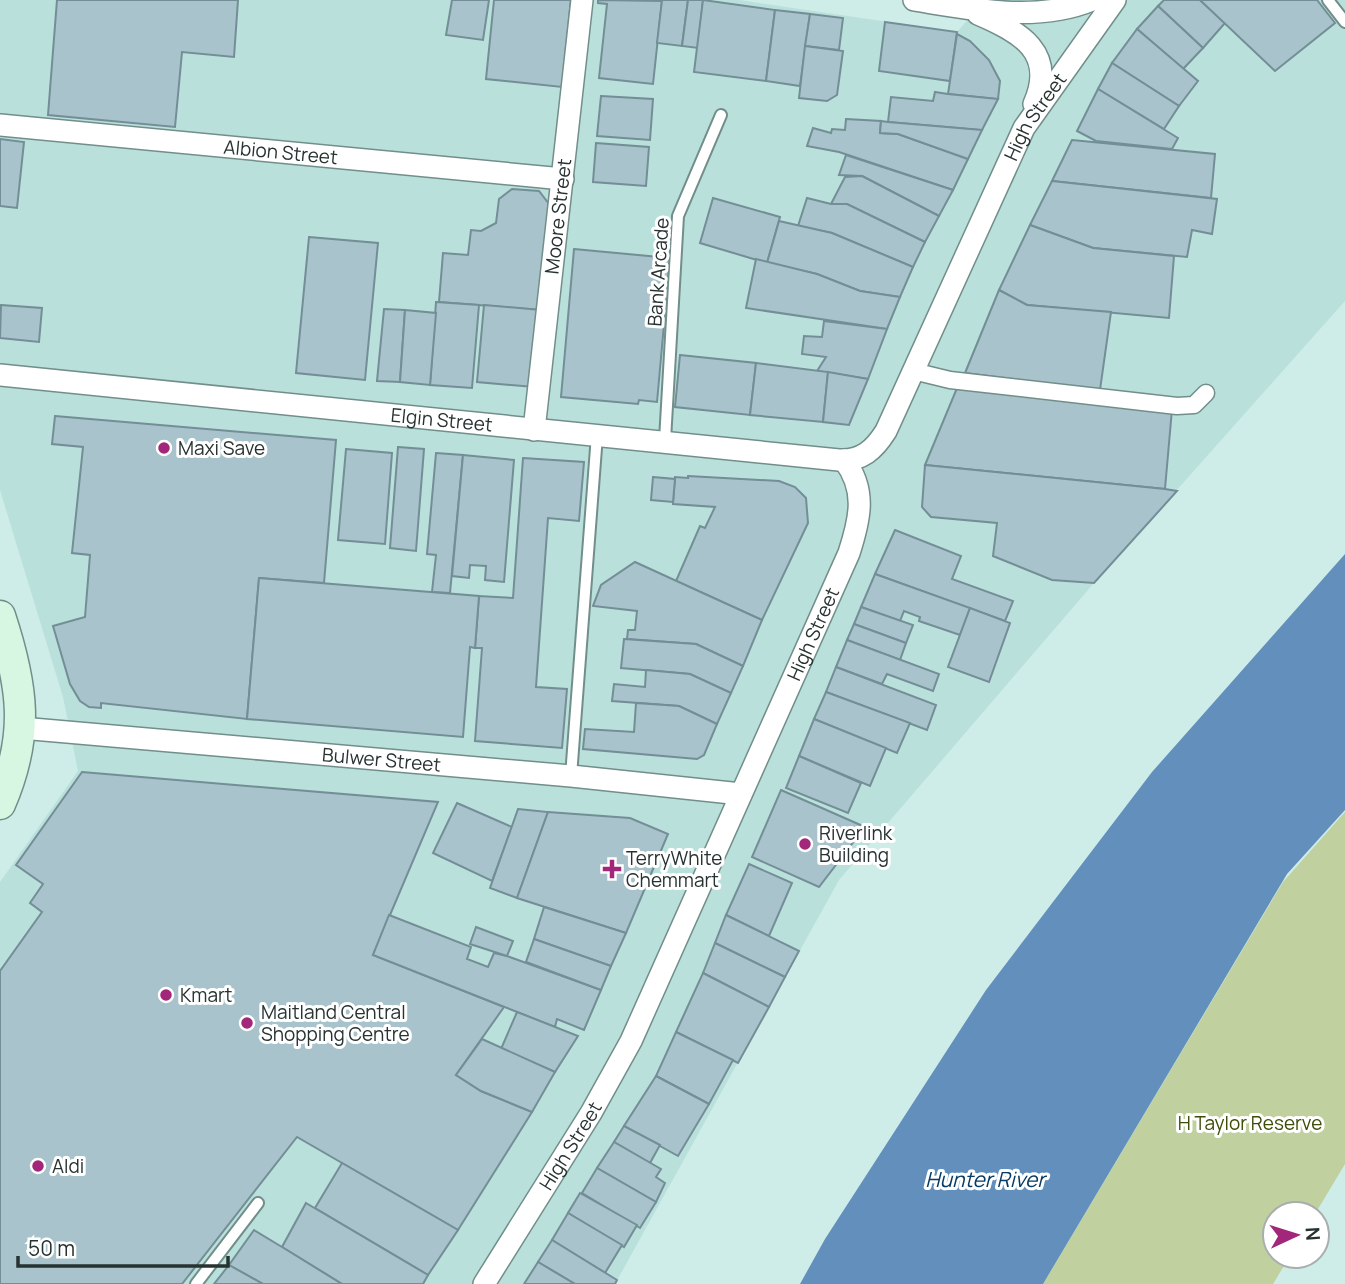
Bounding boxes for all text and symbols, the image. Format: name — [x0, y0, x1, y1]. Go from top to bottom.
street label: High Street — [998, 67, 1072, 165]
street label: Albion Street — [223, 134, 339, 170]
street label: Moore Street — [539, 157, 577, 275]
street label: Bank Arcade — [641, 217, 675, 327]
street label: Elgin Street — [390, 402, 494, 438]
place label: Maxi Save — [178, 435, 265, 461]
marker: Maxi Save — [156, 440, 172, 456]
street label: High Street — [781, 583, 845, 685]
street label: Bulwer Street — [321, 741, 442, 778]
place label: Riverlink Building — [819, 820, 893, 868]
marker: Riverlink Building — [797, 836, 813, 852]
place label: TerryWhite Chemmart — [626, 845, 722, 893]
marker: TerryWhite Chemmart — [604, 861, 620, 877]
place label: Kmart — [180, 982, 232, 1008]
marker: Kmart — [158, 987, 174, 1003]
place label: Maitland Central Shopping Centre — [261, 999, 410, 1047]
marker: Maitland Central Shopping Centre — [239, 1015, 255, 1031]
street label: High Street — [533, 1097, 608, 1195]
park label: H Taylor Reserve — [1178, 1110, 1322, 1136]
place label: Aldi — [52, 1153, 84, 1179]
marker: Aldi — [30, 1158, 46, 1174]
water label: Hunter River — [925, 1165, 1047, 1193]
north arrow — [1261, 1200, 1331, 1270]
scale bar — [18, 1224, 228, 1268]
text: N — [1300, 1226, 1326, 1242]
text: 50 m — [28, 1234, 75, 1262]

